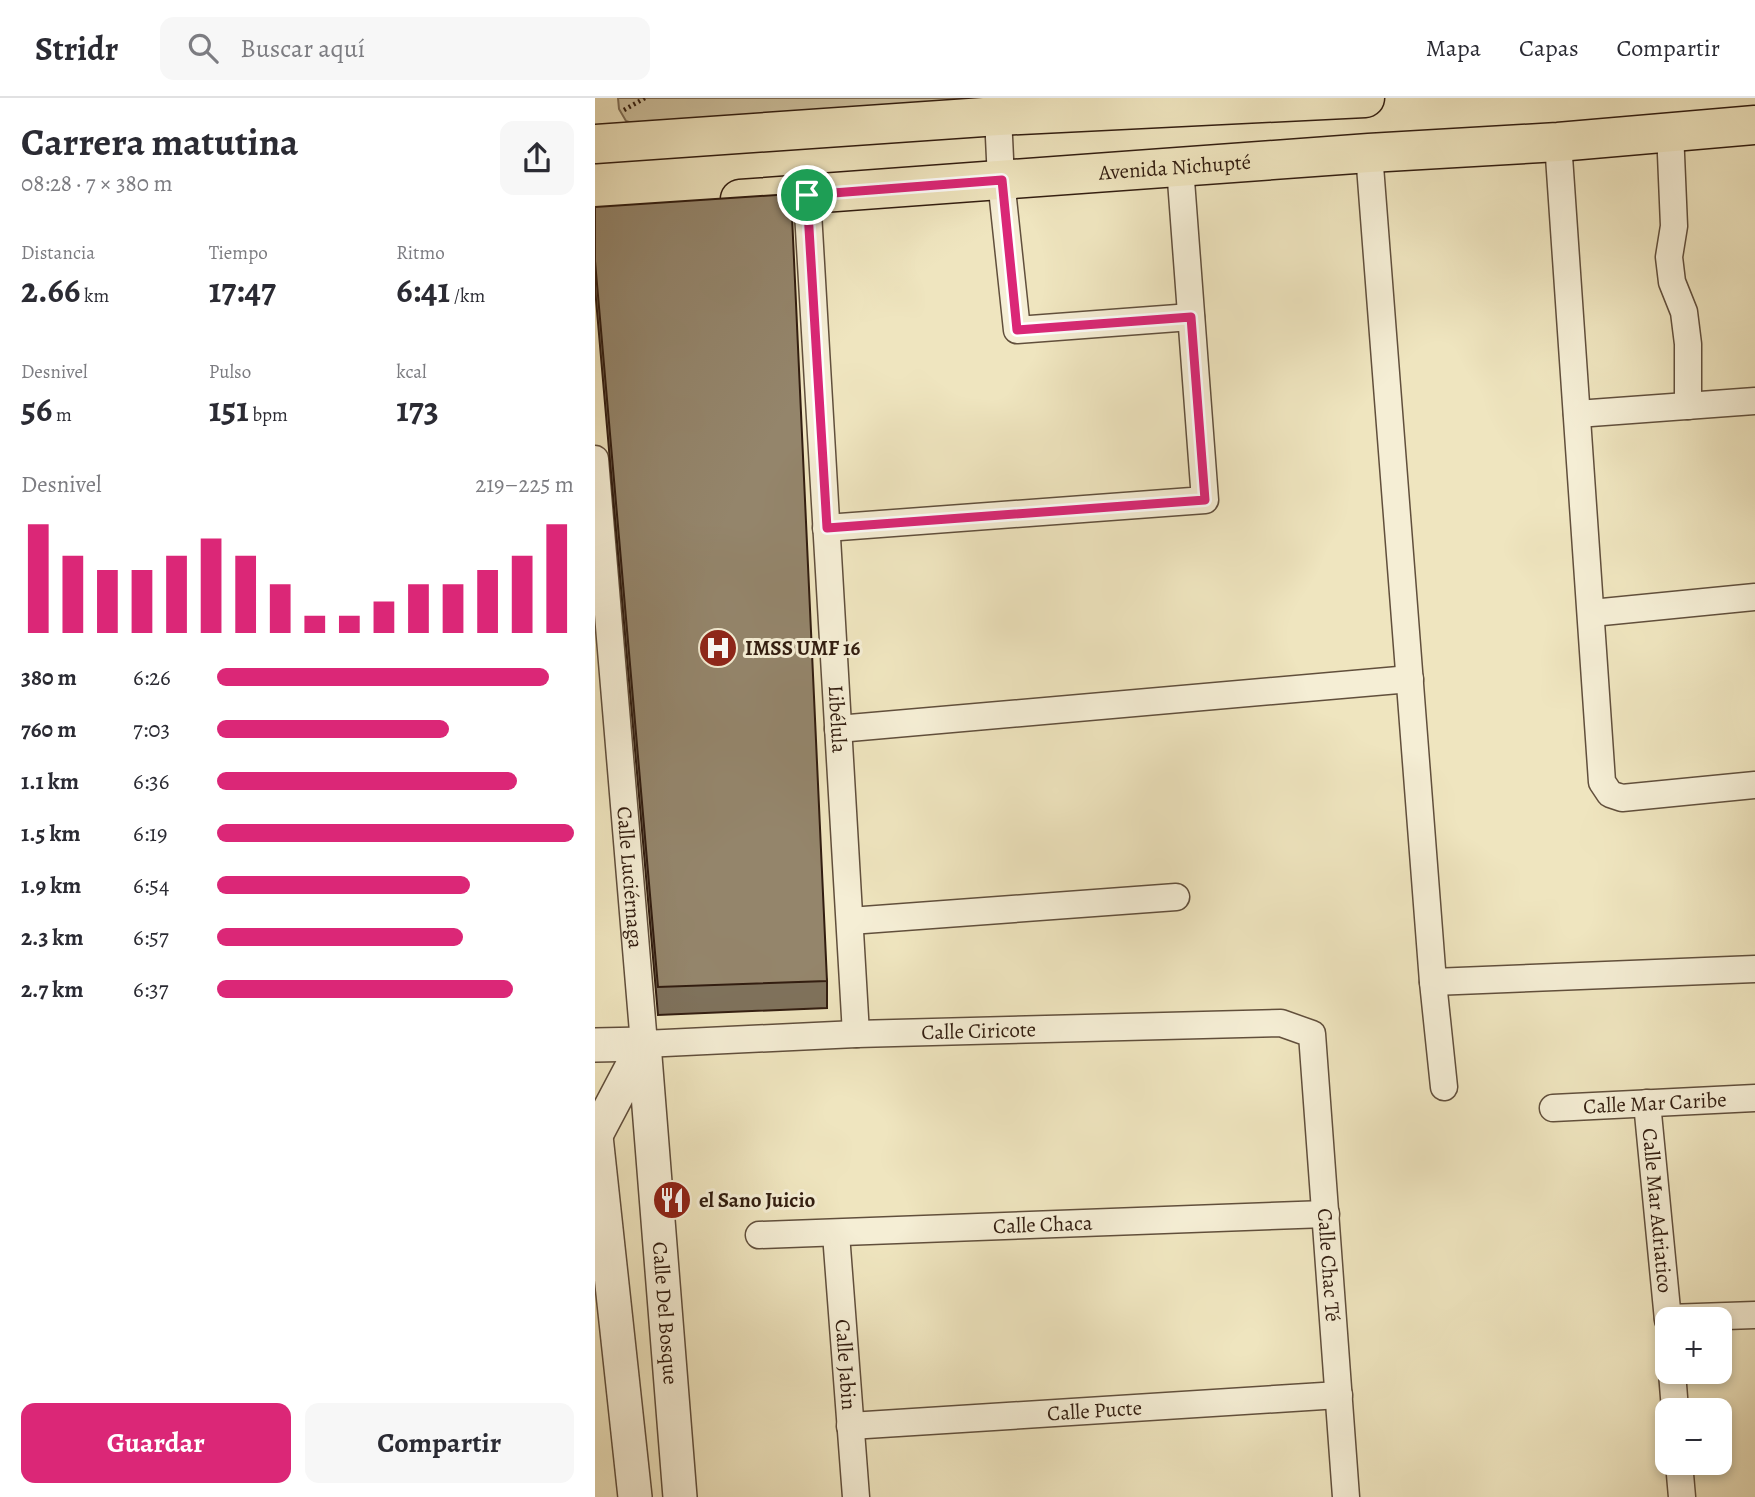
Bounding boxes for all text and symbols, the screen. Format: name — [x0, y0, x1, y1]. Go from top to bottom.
search box — [160, 17, 650, 80]
text: Stridr — [35, 26, 118, 71]
icon: search — [184, 29, 222, 67]
text: Buscar aquí — [240, 31, 365, 66]
text: Mapa — [1426, 32, 1481, 64]
text: Capas — [1519, 32, 1579, 64]
text: Compartir — [1617, 32, 1720, 64]
text: Carrera matutina — [21, 116, 298, 168]
button: share — [500, 121, 574, 195]
street label: Avenida Nichupté — [1097, 148, 1252, 187]
pin — [777, 165, 837, 225]
text: 08:28 · 7 × 380 m — [21, 168, 173, 199]
icon: arrive — [788, 176, 826, 214]
text: Distancia — [21, 240, 95, 266]
text: Tiempo — [209, 240, 268, 266]
text: Ritmo — [396, 240, 445, 266]
text: 2.66 — [21, 266, 80, 314]
text: 17:47 — [209, 266, 276, 314]
text: 6:41 — [396, 266, 450, 314]
text: km — [80, 283, 109, 309]
text: /km — [450, 283, 485, 309]
text: Desnivel — [21, 359, 88, 385]
text: Pulso — [209, 359, 251, 385]
text: kcal — [396, 359, 427, 385]
text: 56 — [21, 385, 52, 433]
text: 151 — [209, 385, 249, 433]
text: 173 — [396, 385, 439, 433]
text: m — [52, 402, 72, 428]
text: bpm — [249, 402, 288, 428]
text: Desnivel — [21, 469, 102, 500]
text: 219–225 m — [475, 469, 574, 500]
hospital icon: IMSS UMF 16 — [697, 627, 739, 669]
place label: IMSS UMF 16 — [745, 634, 860, 662]
text: 380 m — [21, 662, 77, 693]
text: 6:26 — [133, 662, 171, 693]
street label: Libélula — [822, 684, 854, 754]
text: 760 m — [21, 714, 76, 745]
text: 7:03 — [133, 714, 170, 745]
text: 1.1 km — [21, 766, 79, 797]
text: 6:36 — [133, 766, 169, 797]
street label: Calle Luciérnaga — [610, 805, 650, 950]
text: 1.5 km — [21, 818, 81, 849]
text: 6:19 — [133, 818, 167, 849]
text: 1.9 km — [21, 870, 81, 901]
text: 6:54 — [133, 870, 169, 901]
text: 2.3 km — [21, 922, 84, 953]
text: 6:57 — [133, 922, 169, 953]
text: 2.7 km — [21, 974, 83, 1005]
text: 6:37 — [133, 974, 168, 1005]
street label: Calle Ciricote — [921, 1015, 1036, 1046]
street label: Calle Mar Caribe — [1583, 1085, 1727, 1120]
street label: Calle Mar Adriatico — [1636, 1127, 1679, 1294]
restaurant icon: el Sano Juicio — [651, 1179, 693, 1221]
place label: el Sano Juicio — [699, 1186, 816, 1214]
street label: Calle Chac Té — [1311, 1207, 1347, 1323]
street label: Calle Chaca — [993, 1209, 1093, 1240]
street label: Calle Del Bosque — [646, 1241, 685, 1386]
map controls — [1655, 1307, 1732, 1475]
button: + — [1655, 1307, 1732, 1384]
street label: Calle Jabin — [829, 1318, 863, 1411]
street label: Calle Pucte — [1046, 1394, 1143, 1427]
button: − — [1655, 1398, 1732, 1475]
button: Guardar — [21, 1403, 291, 1483]
button: Compartir — [305, 1403, 574, 1483]

